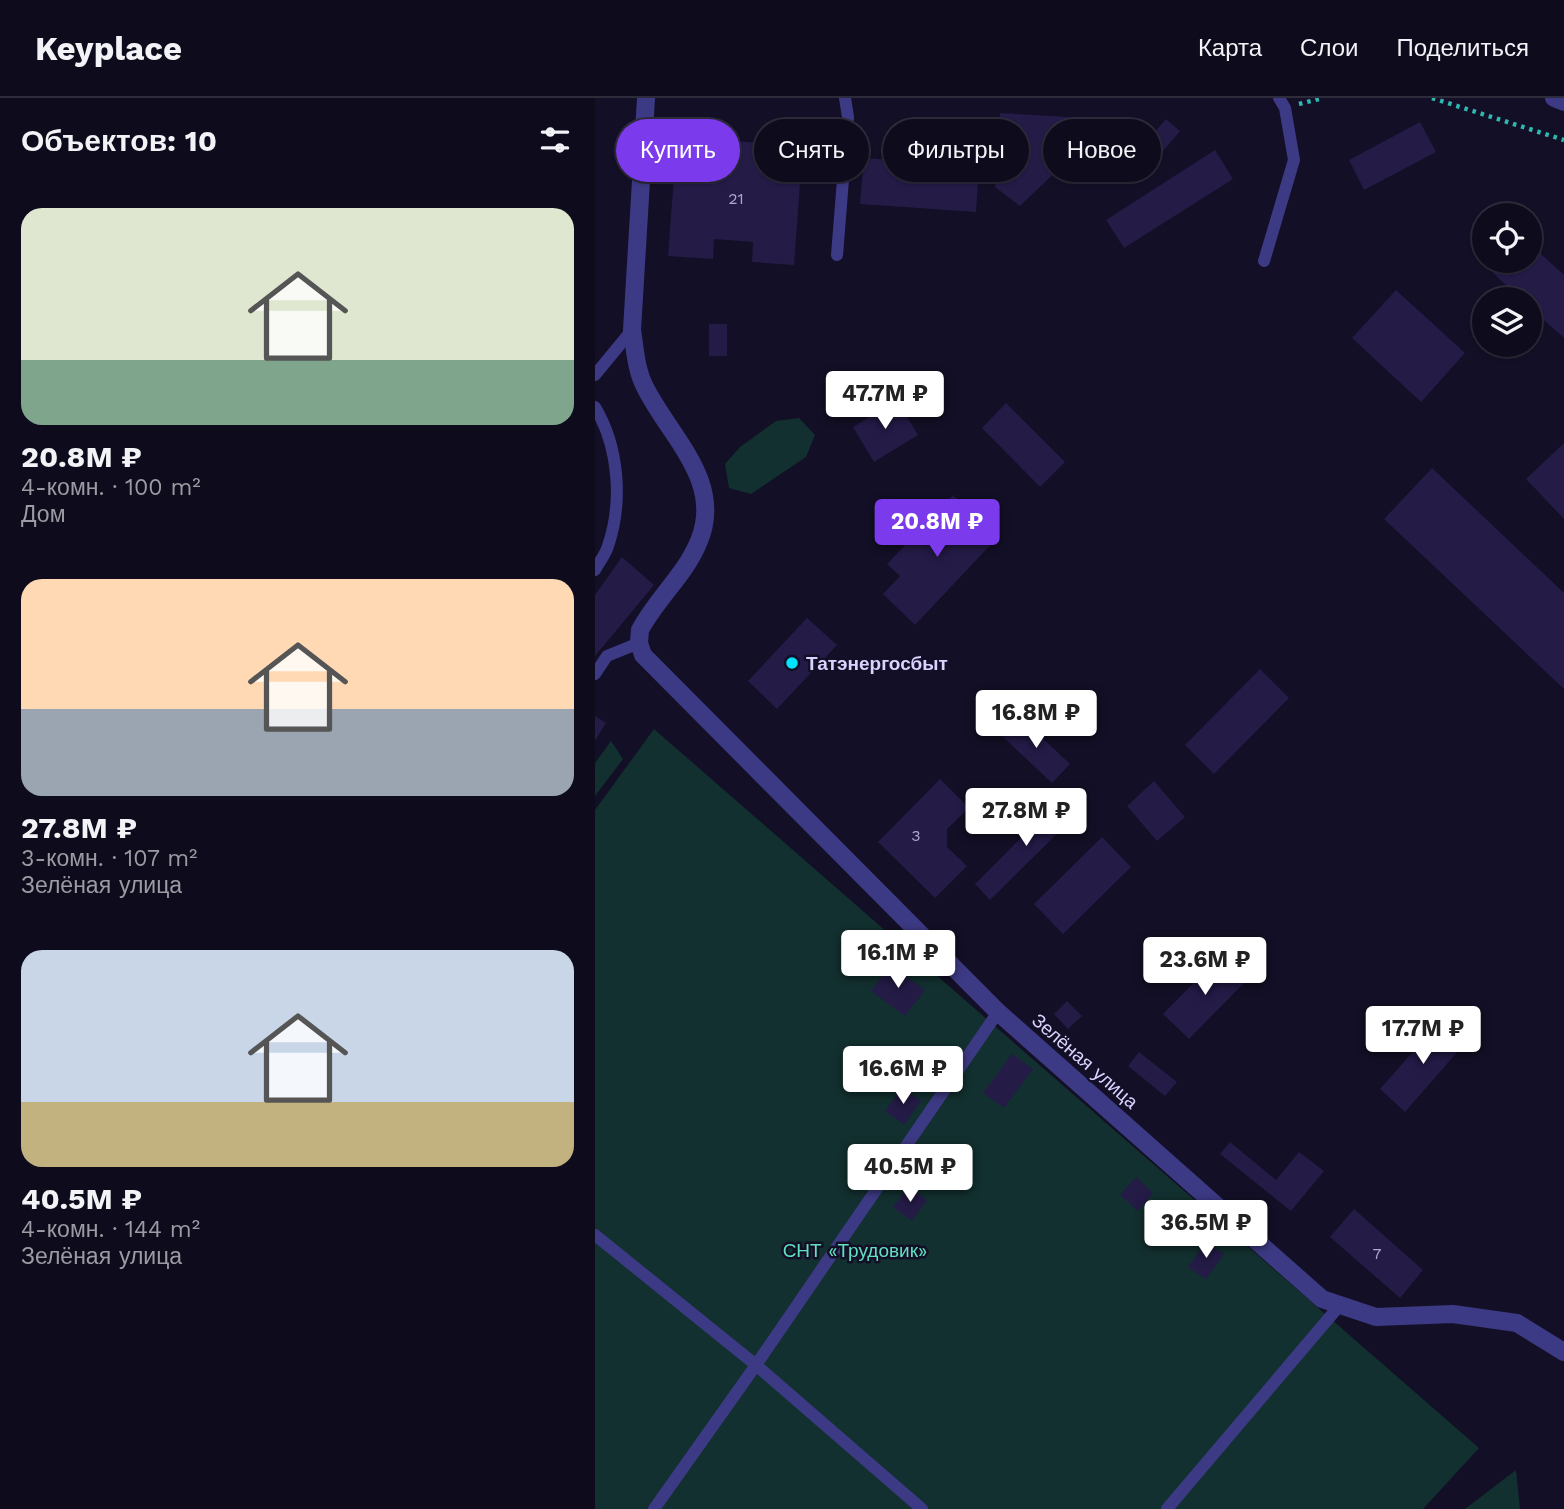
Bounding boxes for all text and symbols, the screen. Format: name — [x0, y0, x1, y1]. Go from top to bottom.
text: Keyplace — [35, 29, 182, 68]
text: Карта — [1198, 34, 1262, 62]
text: Слои — [1300, 34, 1358, 62]
text: Поделиться — [1396, 34, 1529, 62]
chip: Купить — [616, 119, 740, 182]
chip: Снять — [754, 119, 869, 182]
chip: Фильтры — [883, 119, 1029, 182]
chip: Новое — [1043, 119, 1161, 182]
icon: filters — [536, 121, 574, 159]
text: Объектов: 10 — [21, 123, 217, 158]
house number: 21 — [728, 189, 744, 208]
map controls — [1472, 203, 1542, 357]
button: locate — [1472, 203, 1542, 273]
icon: home — [235, 253, 361, 379]
button: layers — [1472, 287, 1542, 357]
pin: 47.7M ₽ — [820, 372, 950, 431]
text: 47.7M ₽ — [842, 380, 928, 407]
text: 20.8M ₽ — [21, 439, 142, 474]
text: 4-комн. · 100 m² — [21, 474, 201, 501]
pin: 20.8M ₽ — [872, 500, 1002, 559]
text: Дом — [21, 501, 65, 528]
text: 20.8M ₽ — [891, 508, 983, 535]
icon: home — [235, 624, 361, 750]
place label: Татэнергосбыт — [806, 652, 948, 675]
marker: Татэнергосбыт — [784, 655, 800, 671]
pin: 16.8M ₽ — [971, 690, 1101, 750]
text: 16.8M ₽ — [992, 699, 1080, 726]
pin: 27.8M ₽ — [961, 788, 1091, 848]
text: 27.8M ₽ — [982, 797, 1070, 824]
text: 27.8M ₽ — [21, 810, 137, 845]
house number: 3 — [911, 826, 921, 845]
text: 3-комн. · 107 m² — [21, 845, 198, 872]
text: Зелёная улица — [21, 872, 182, 899]
pin: 16.1M ₽ — [833, 930, 963, 990]
pin: 23.6M ₽ — [1140, 937, 1270, 997]
text: 16.1M ₽ — [857, 939, 939, 966]
text: 23.6M ₽ — [1159, 946, 1251, 973]
icon: home — [235, 995, 361, 1121]
pin: 17.7M ₽ — [1358, 1006, 1488, 1066]
street label: Зелёная улица — [1027, 1009, 1143, 1114]
text: 17.7M ₽ — [1382, 1015, 1464, 1042]
pin: 16.6M ₽ — [838, 1046, 968, 1106]
text: 16.6M ₽ — [859, 1055, 947, 1082]
pin: 40.5M ₽ — [845, 1144, 975, 1204]
text: 40.5M ₽ — [864, 1153, 956, 1180]
text: 40.5M ₽ — [21, 1181, 142, 1216]
pin: 36.5M ₽ — [1141, 1200, 1271, 1260]
text: 36.5M ₽ — [1160, 1209, 1252, 1236]
text: 4-комн. · 144 m² — [21, 1216, 200, 1243]
park label: СНТ «Трудовик» — [783, 1239, 927, 1262]
text: Зелёная улица — [21, 1243, 182, 1270]
house number: 7 — [1373, 1244, 1382, 1263]

